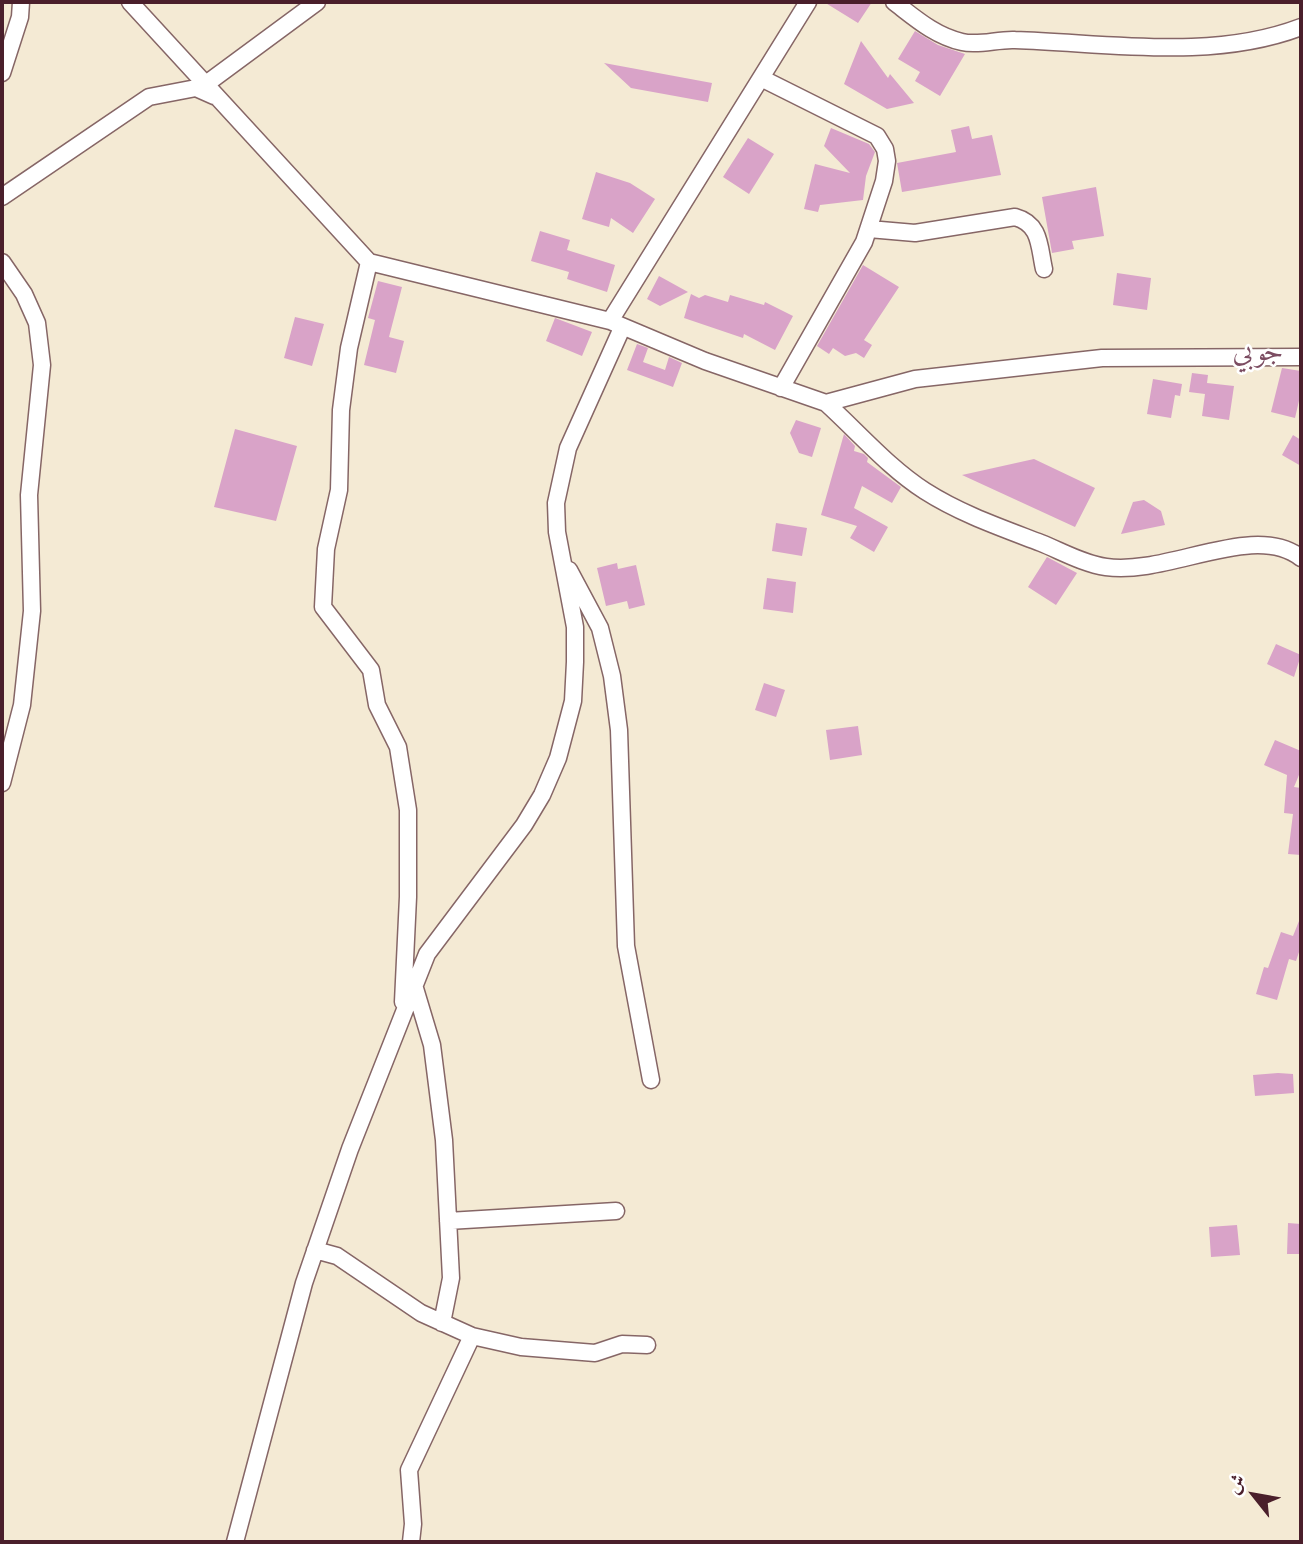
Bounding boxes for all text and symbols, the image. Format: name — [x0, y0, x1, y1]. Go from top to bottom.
district label: جوبي — [1233, 337, 1283, 371]
north arrow — [1219, 1460, 1289, 1530]
text: ش — [1220, 1469, 1252, 1499]

